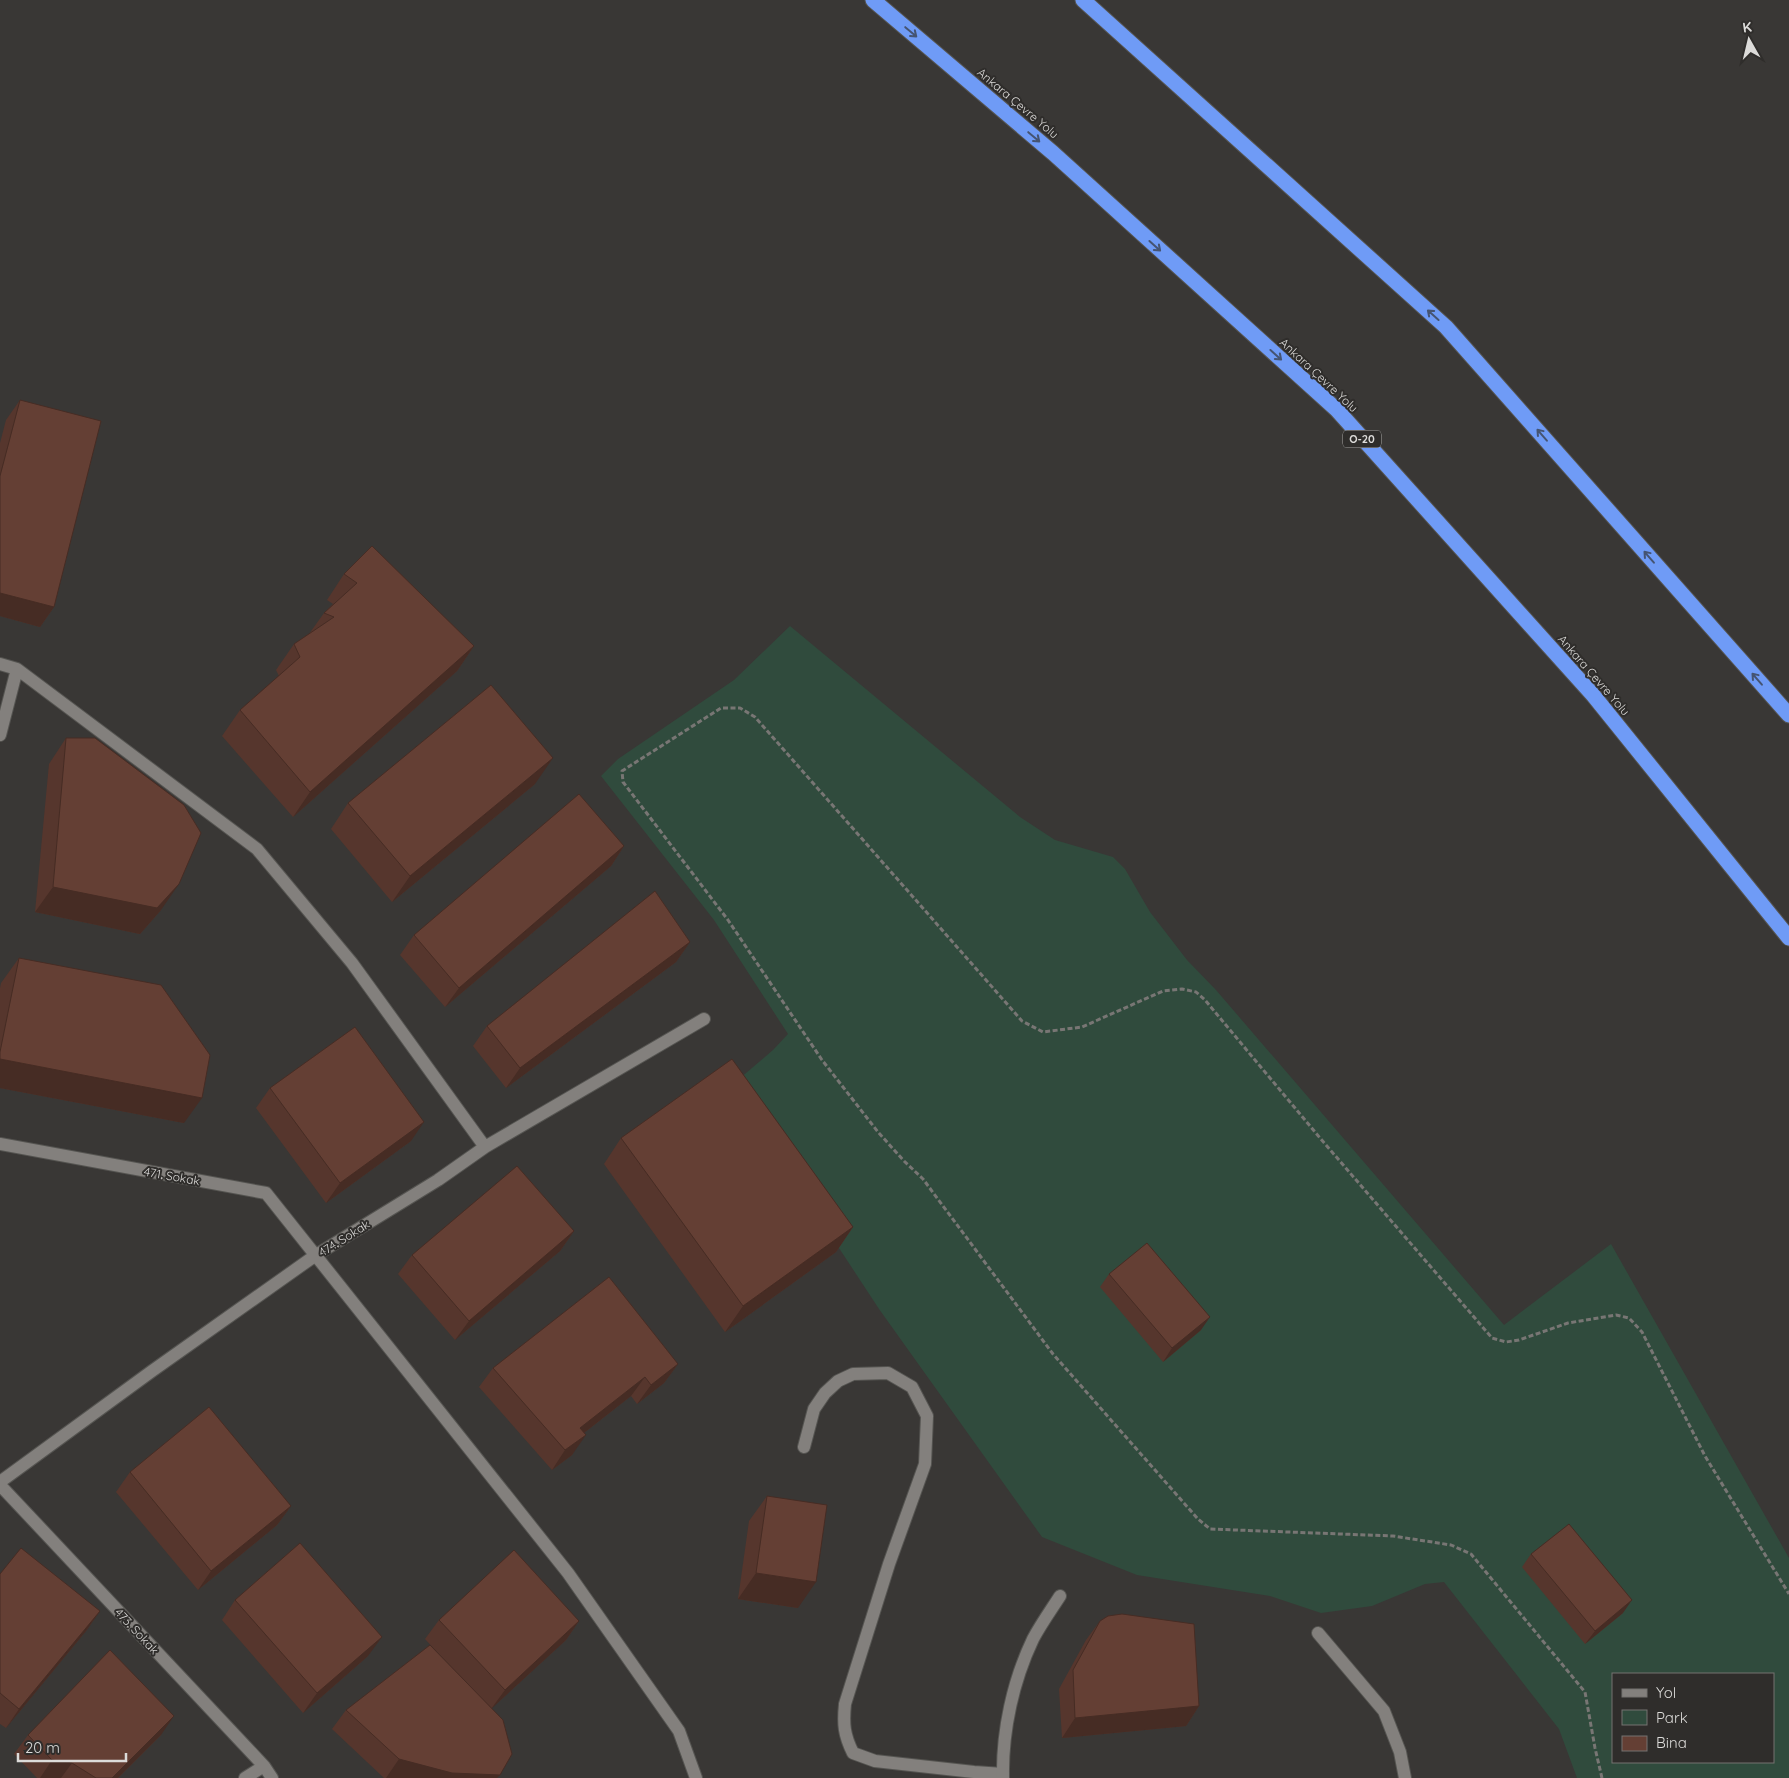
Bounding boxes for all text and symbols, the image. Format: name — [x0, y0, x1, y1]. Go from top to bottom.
north arrow — [1724, 15, 1774, 65]
text: K — [1741, 18, 1753, 37]
one-way arrow — [904, 26, 917, 37]
street label: Ankara Çevre Yolu — [974, 65, 1062, 141]
one-way arrow — [1028, 131, 1041, 143]
one-way arrow — [1149, 240, 1162, 251]
one-way arrow — [1426, 309, 1439, 321]
street label: Ankara Çevre Yolu — [1277, 335, 1361, 415]
one-way arrow — [1269, 349, 1282, 361]
one-way arrow — [1536, 429, 1548, 442]
road number: O-20 — [1343, 430, 1381, 448]
one-way arrow — [1644, 551, 1655, 564]
street label: Ankara Çevre Yolu — [1555, 632, 1633, 718]
one-way arrow — [1751, 672, 1763, 685]
street label: 471. Sokak — [143, 1164, 201, 1188]
street label: 474. Sokak — [316, 1216, 372, 1260]
street label: 473. Sokak — [112, 1605, 162, 1657]
legend — [1612, 1673, 1774, 1763]
text: Yol — [1656, 1683, 1676, 1702]
text: Park — [1656, 1708, 1688, 1727]
scale bar — [18, 1730, 125, 1762]
text: Bina — [1656, 1733, 1687, 1752]
text: 20 m — [25, 1738, 60, 1757]

